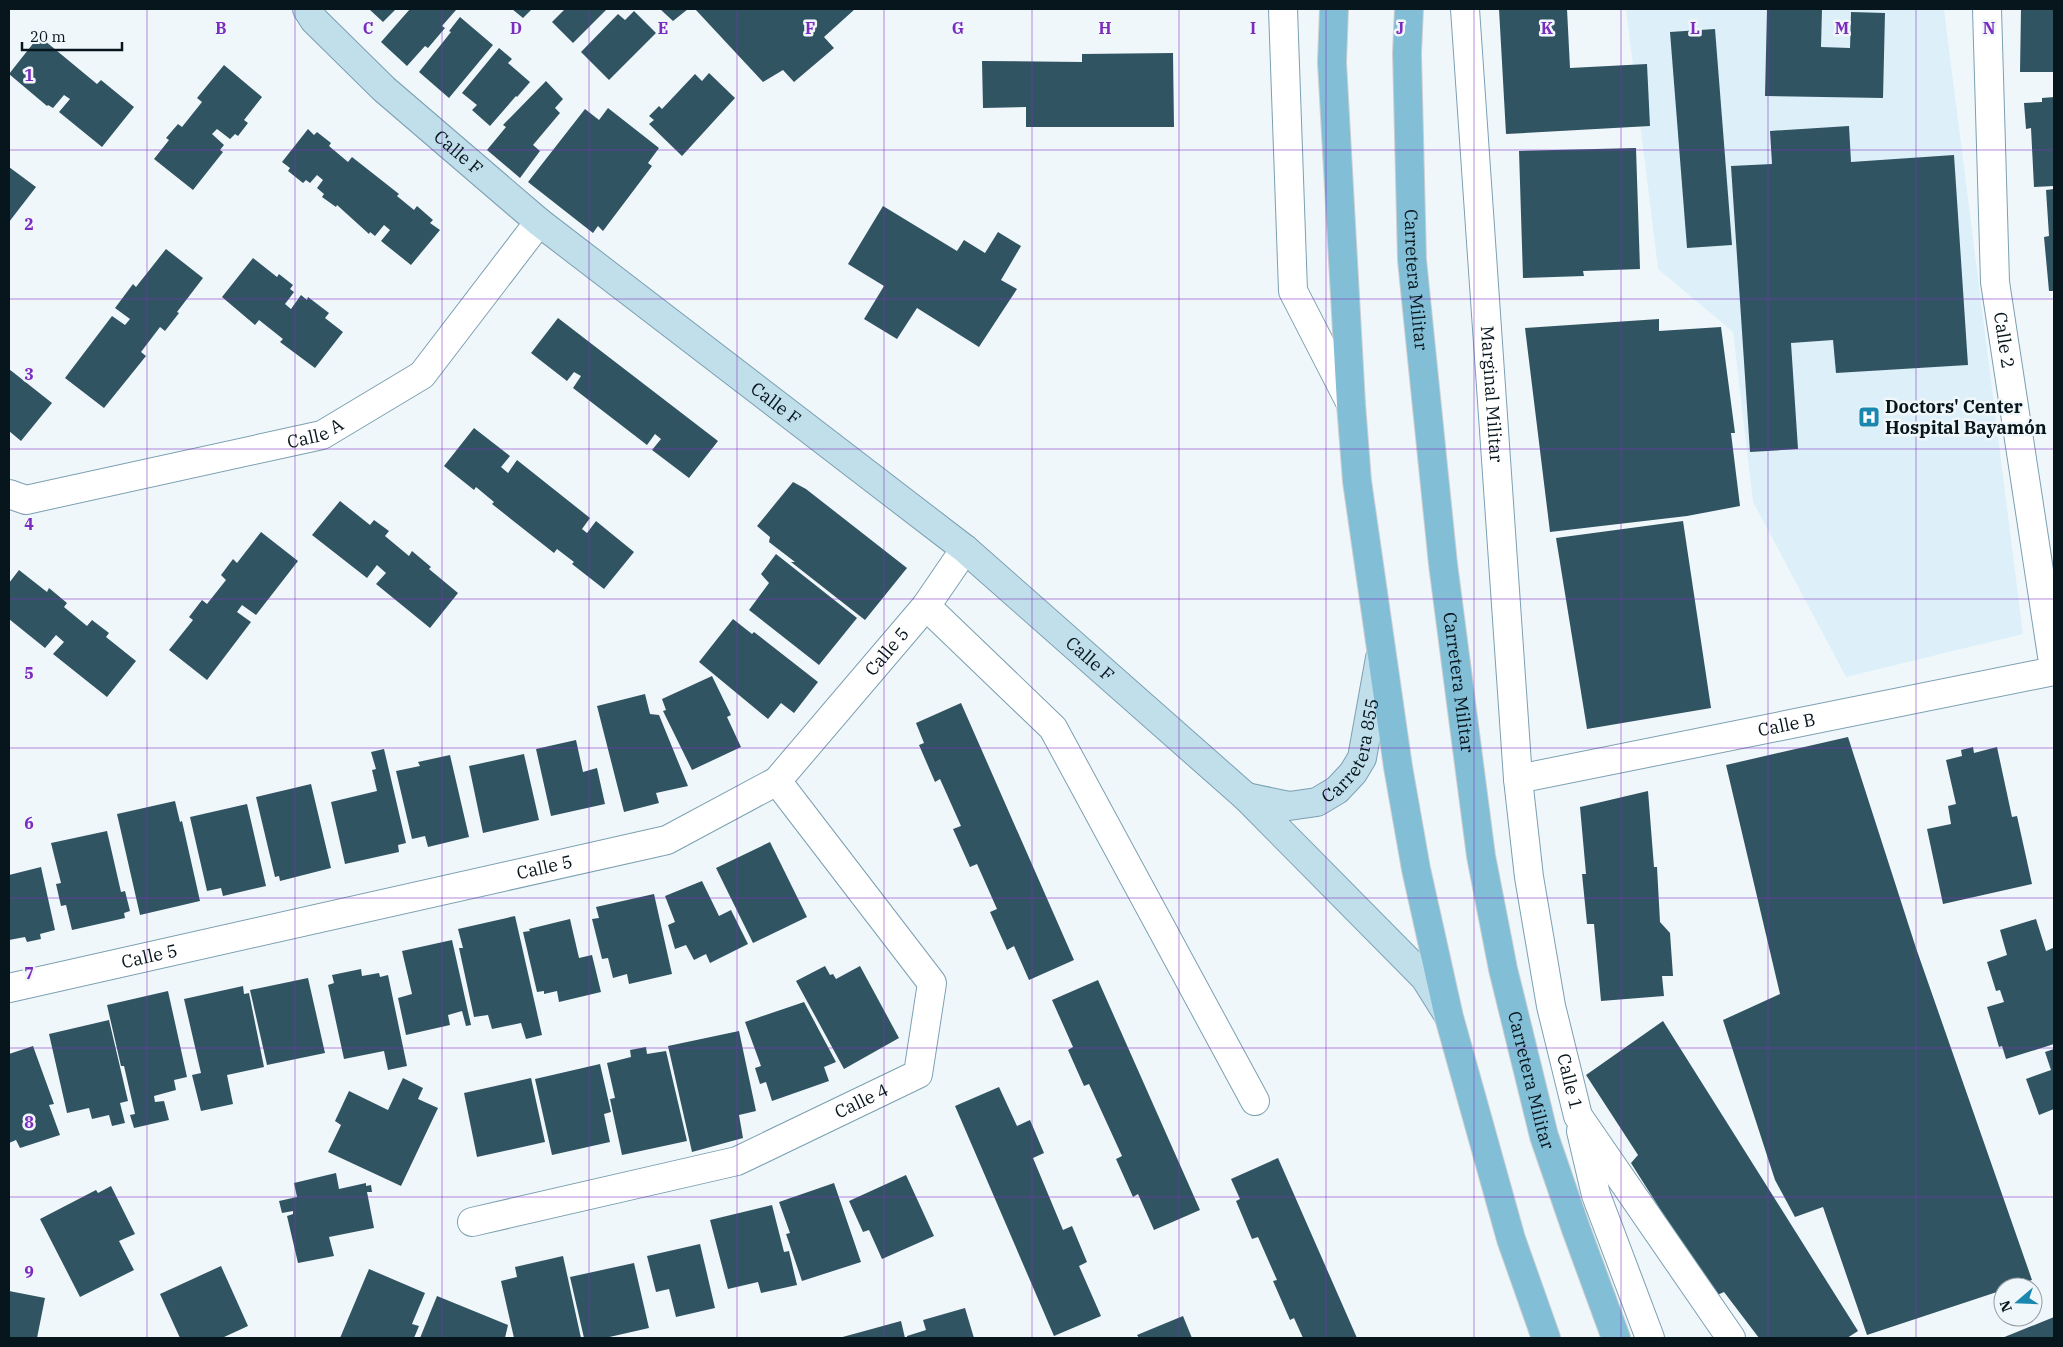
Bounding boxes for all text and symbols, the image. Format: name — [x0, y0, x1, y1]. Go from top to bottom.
text: B — [215, 18, 227, 38]
text: C — [363, 18, 373, 38]
text: D — [510, 18, 522, 38]
text: E — [658, 18, 668, 38]
text: F — [805, 18, 815, 38]
text: G — [952, 18, 964, 38]
text: H — [1099, 18, 1112, 38]
text: I — [1250, 18, 1256, 38]
text: J — [1396, 18, 1404, 38]
text: K — [1541, 18, 1554, 38]
text: L — [1690, 18, 1700, 38]
text: M — [1835, 18, 1849, 38]
text: N — [1983, 18, 1995, 38]
scale bar — [22, 20, 122, 52]
text: 20 m — [30, 27, 66, 46]
text: 1 — [24, 65, 34, 85]
street label: Calle F — [429, 125, 488, 180]
street label: Carretera Militar — [1400, 209, 1433, 351]
text: 2 — [24, 214, 34, 234]
street label: Calle 2 — [1989, 310, 2020, 370]
street label: Marginal Militar — [1476, 325, 1508, 463]
text: 3 — [24, 364, 34, 384]
street label: Calle F — [746, 377, 806, 430]
place label: Doctors' Center Hospital Bayamón — [1885, 395, 2047, 439]
hospital icon: Doctors' Center Hospital Bayamón — [1857, 405, 1881, 429]
street label: Calle A — [285, 412, 348, 453]
text: 4 — [24, 514, 34, 534]
street label: Carretera Militar — [1438, 611, 1479, 754]
street label: Calle 5 — [859, 622, 914, 681]
street label: Calle F — [1061, 631, 1119, 686]
text: 5 — [24, 663, 34, 683]
street label: Carretera 855 — [1317, 696, 1384, 808]
street label: Calle B — [1756, 707, 1817, 741]
text: 6 — [24, 813, 34, 833]
street label: Calle 5 — [514, 850, 575, 884]
street label: Calle 5 — [119, 938, 180, 973]
text: 7 — [24, 963, 34, 983]
street label: Carretera Militar — [1503, 1009, 1560, 1152]
street label: Calle 1 — [1552, 1051, 1588, 1112]
street label: Calle 4 — [831, 1078, 892, 1123]
text: 8 — [24, 1112, 34, 1132]
text: 9 — [24, 1262, 34, 1282]
north arrow — [1993, 1277, 2043, 1327]
text: N — [1995, 1298, 2016, 1314]

